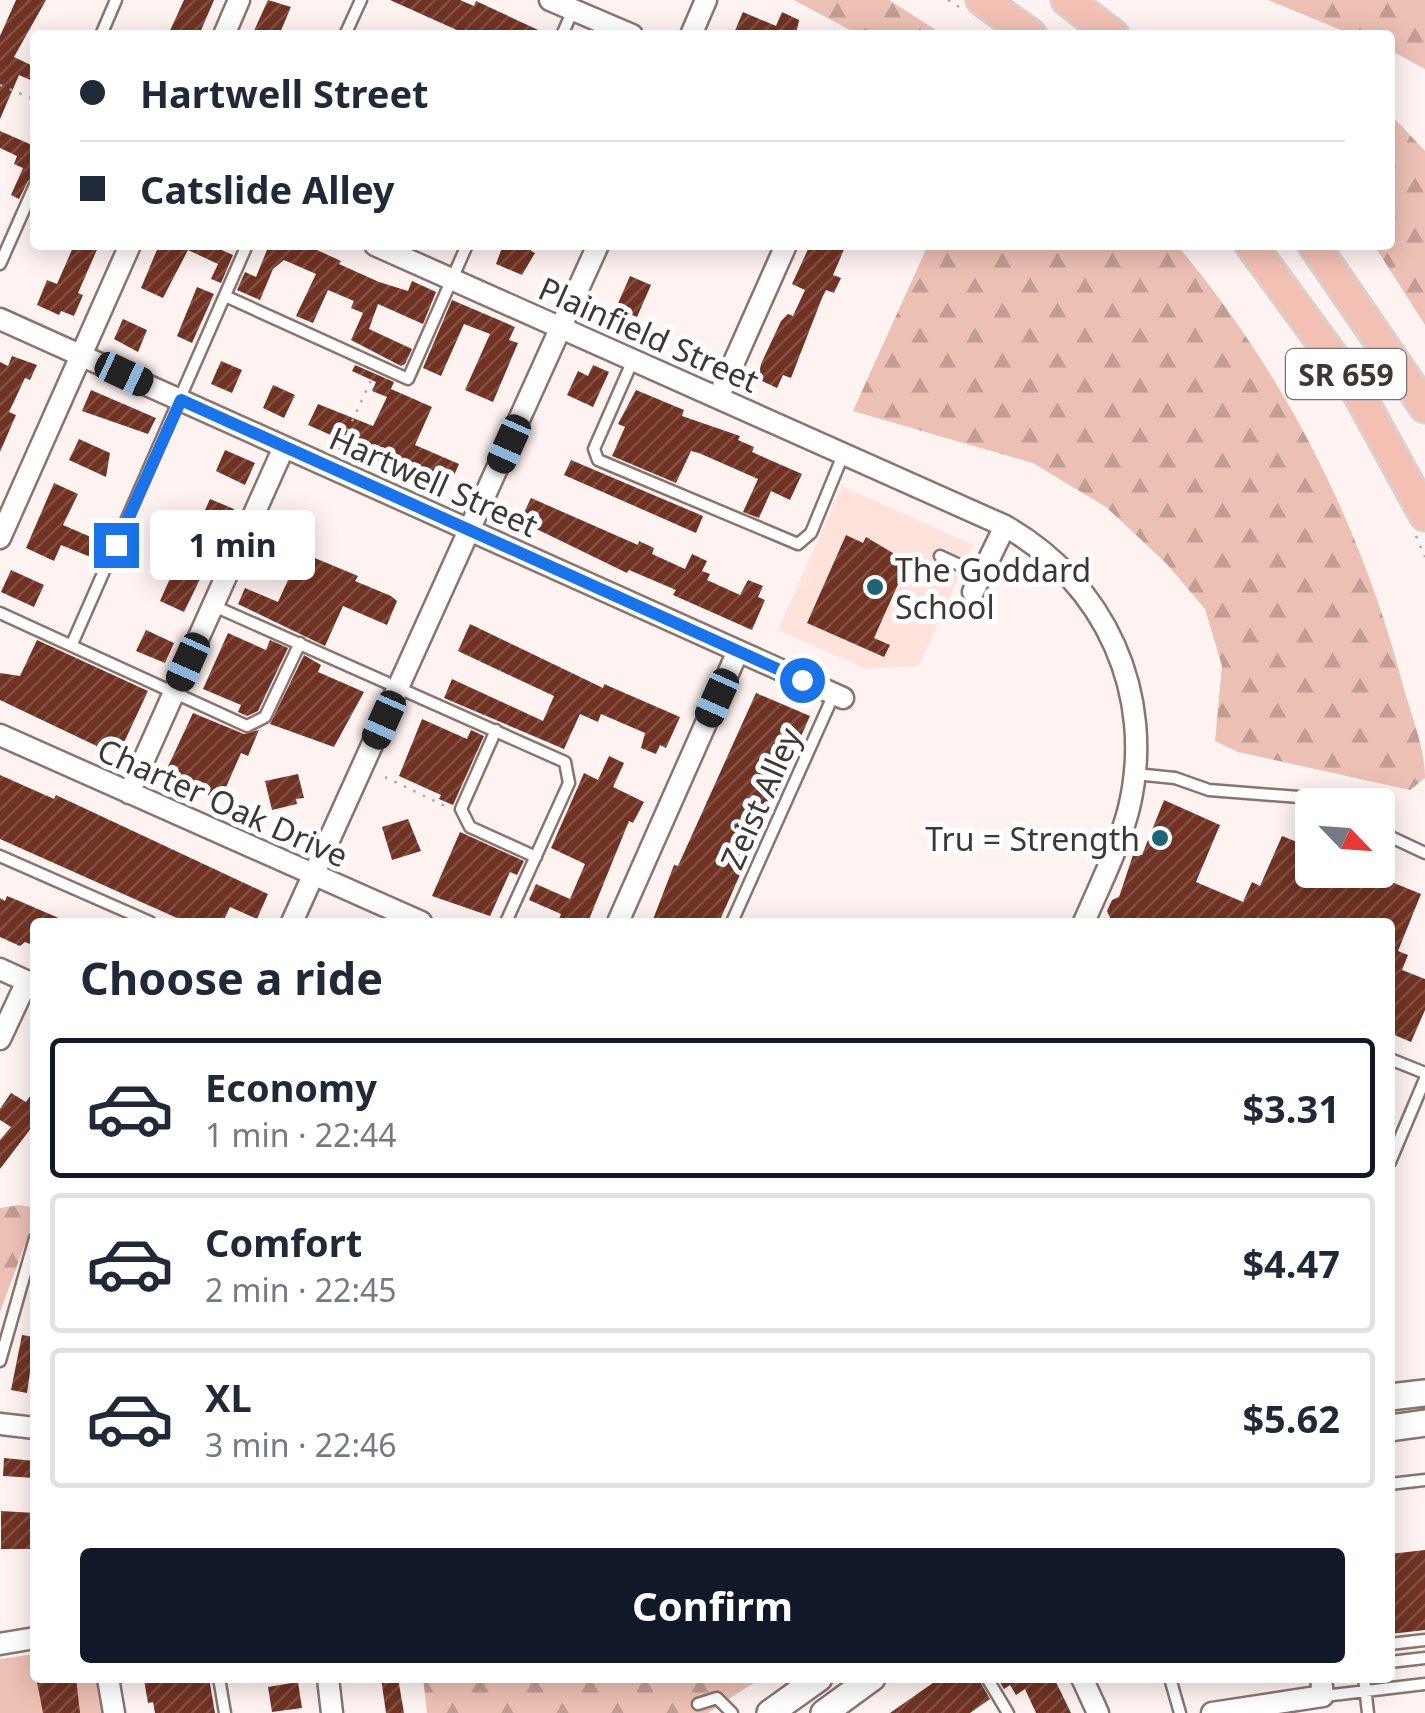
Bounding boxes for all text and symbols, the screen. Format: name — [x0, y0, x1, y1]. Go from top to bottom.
text: Hartwell Street — [140, 67, 429, 119]
text: Catslide Alley — [140, 163, 395, 215]
street label: Plainfield Street — [532, 266, 766, 402]
car — [90, 348, 158, 400]
road number: SR 659 — [1286, 349, 1406, 399]
car — [483, 410, 535, 478]
street label: Hartwell Street — [323, 416, 545, 546]
callout: 1 min — [151, 510, 316, 580]
route end — [94, 523, 139, 568]
text: 1 min — [188, 523, 277, 566]
place label: The Goddard School — [895, 548, 1091, 628]
marker: The Goddard School — [864, 576, 886, 598]
car — [162, 628, 214, 696]
route start — [780, 658, 825, 703]
car — [691, 664, 743, 732]
car — [358, 686, 410, 754]
street label: Zeist Alley — [710, 720, 811, 875]
street label: Charter Oak Drive — [91, 727, 355, 877]
north arrow — [1295, 788, 1395, 888]
map controls — [1295, 788, 1395, 888]
place label: Tru = Strength — [925, 817, 1140, 860]
marker: Tru = Strength — [1149, 827, 1171, 849]
text: Choose a ride — [80, 947, 383, 1008]
text: Economy — [205, 1061, 377, 1113]
icon: car — [85, 1063, 175, 1153]
text: $3.31 — [1242, 1082, 1340, 1134]
text: 1 min · 22:44 — [205, 1113, 397, 1156]
text: Comfort — [205, 1216, 362, 1268]
icon: car — [85, 1218, 175, 1308]
text: $4.47 — [1242, 1237, 1340, 1289]
text: 2 min · 22:45 — [205, 1268, 397, 1311]
text: XL — [205, 1371, 252, 1423]
icon: car — [85, 1373, 175, 1463]
text: $5.62 — [1242, 1392, 1340, 1444]
text: 3 min · 22:46 — [205, 1423, 397, 1466]
button: Confirm — [80, 1548, 1345, 1663]

